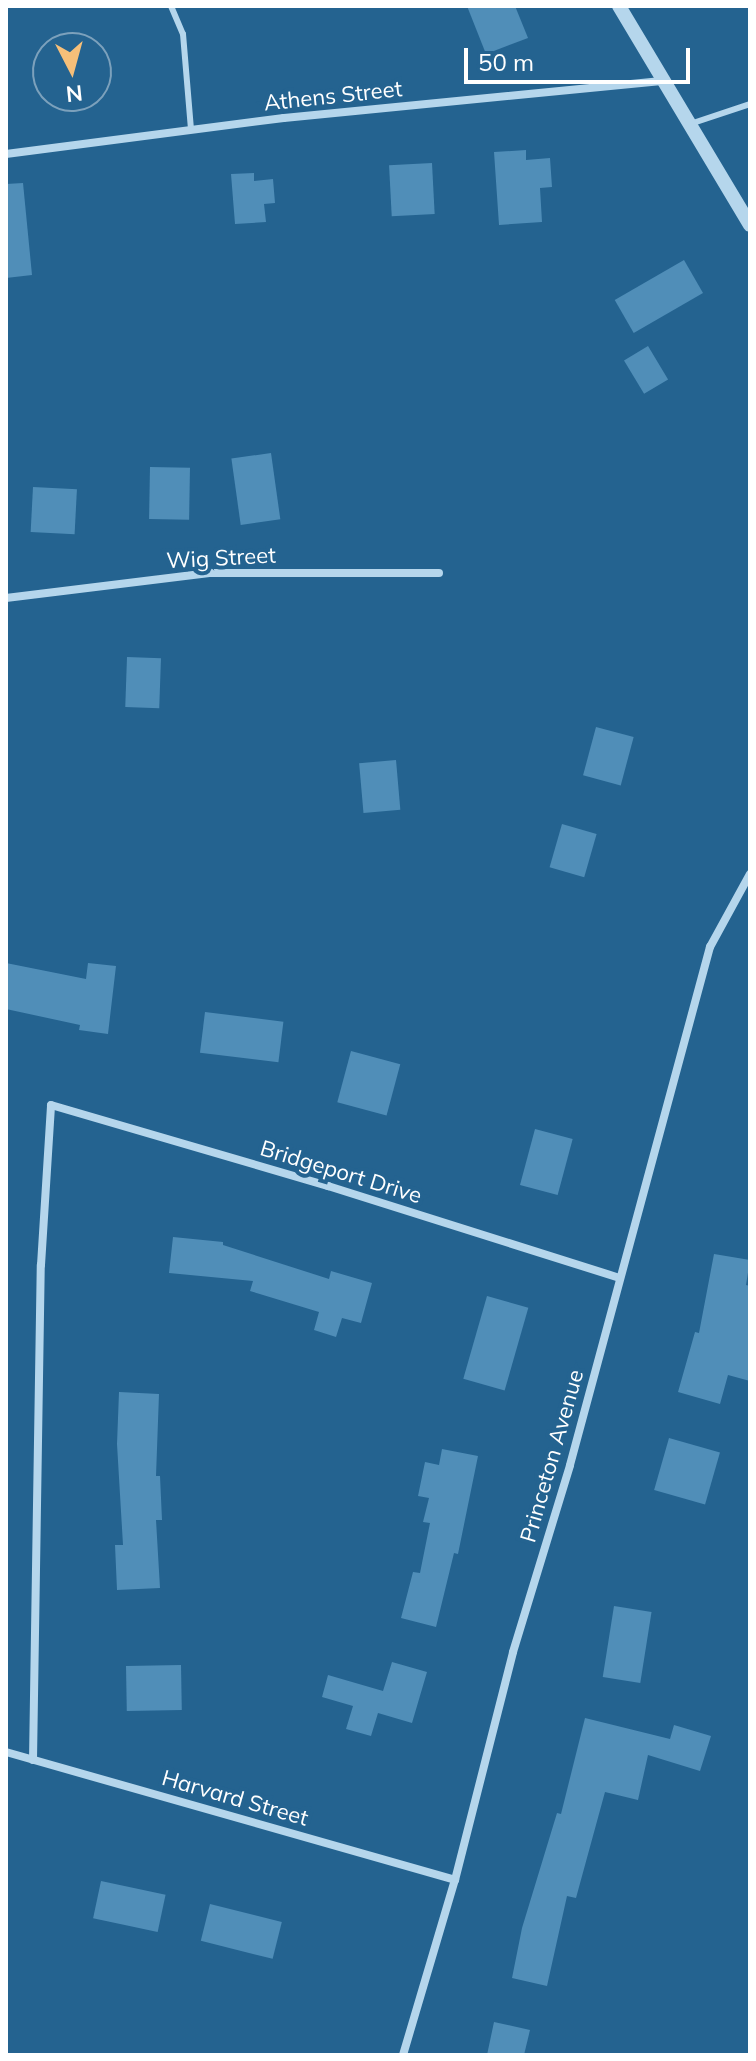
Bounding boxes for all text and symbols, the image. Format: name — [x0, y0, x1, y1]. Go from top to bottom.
north arrow — [32, 32, 112, 112]
scale bar — [468, 32, 694, 82]
text: 50 m — [478, 47, 534, 77]
street label: Athens Street — [263, 76, 403, 116]
text: N — [65, 79, 84, 109]
street label: Wig Street — [166, 542, 276, 574]
street label: Bridgeport Drive — [257, 1135, 425, 1209]
street label: Princeton Avenue — [515, 1367, 589, 1545]
street label: Harvard Street — [159, 1765, 311, 1831]

